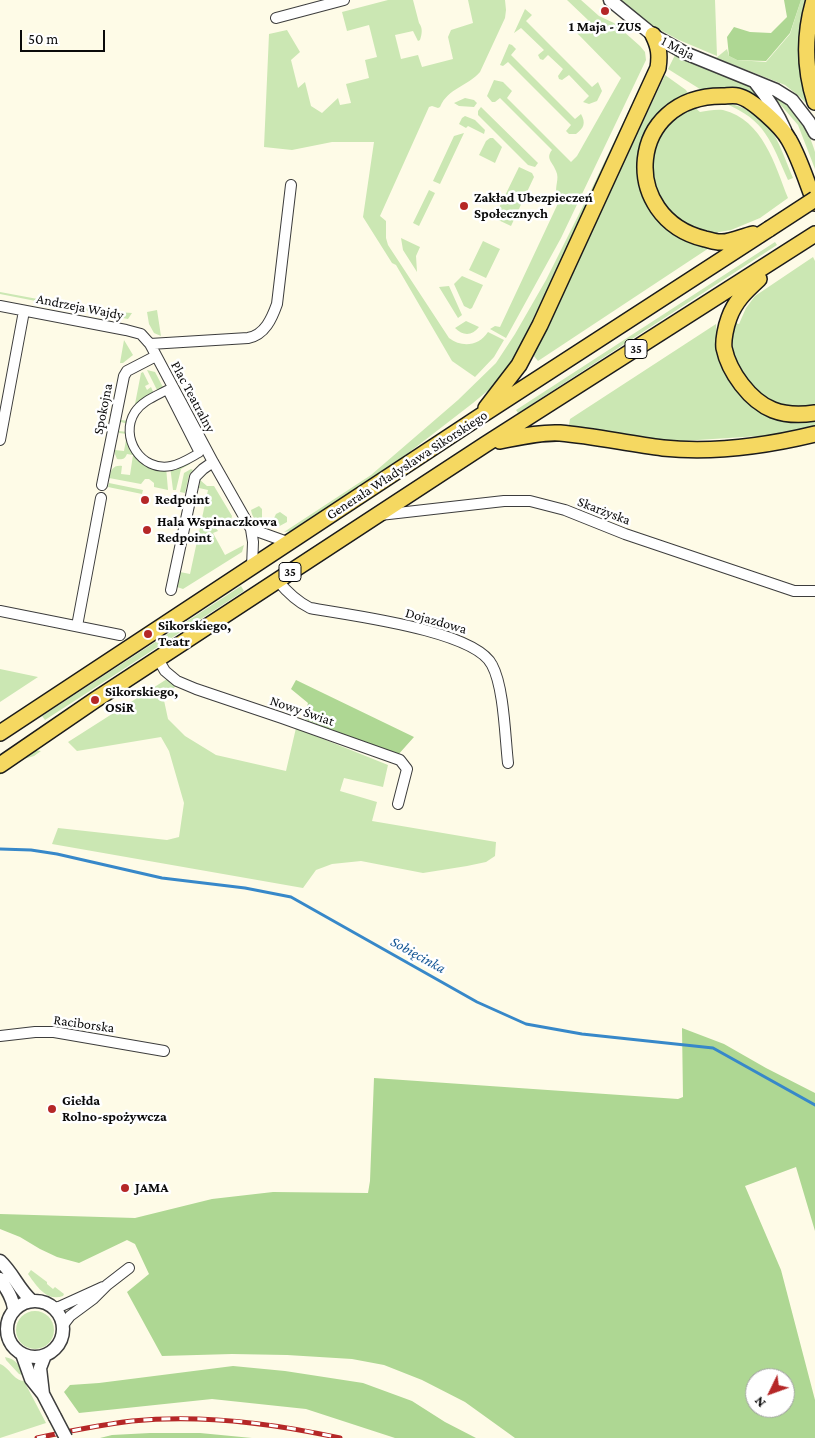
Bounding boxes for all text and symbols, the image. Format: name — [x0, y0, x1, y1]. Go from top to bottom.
marker: 1 Maja - ZUS — [599, 5, 611, 17]
place label: 1 Maja - ZUS — [569, 19, 641, 35]
scale bar — [22, 20, 108, 52]
text: 50 m — [28, 31, 58, 47]
street label: 1 Maja — [658, 33, 698, 63]
place label: Zakład Ubezpieczeń Społecznych — [474, 190, 593, 222]
marker: Zakład Ubezpieczeń Społecznych — [458, 200, 470, 212]
street label: Andrzeja Wajdy — [35, 290, 125, 324]
road number: 35 — [625, 339, 647, 358]
street label: Plac Teatralny — [167, 358, 219, 436]
street label: Spokojna — [90, 382, 116, 436]
street label: Generała Władysława Sikorskiego — [323, 407, 491, 523]
place label: Redpoint — [155, 492, 210, 508]
street label: Skarżyska — [575, 493, 633, 529]
marker: Redpoint — [139, 494, 151, 506]
place label: Hala Wspinaczkowa Redpoint — [157, 514, 277, 546]
marker: Hala Wspinaczkowa Redpoint — [141, 524, 153, 536]
road number: 35 — [279, 562, 301, 582]
street label: Dojazdowa — [403, 604, 469, 638]
place label: Sikorskiego, Teatr — [158, 618, 231, 650]
marker: Sikorskiego, Teatr — [142, 628, 154, 640]
place label: Sikorskiego, OSiR — [105, 684, 178, 716]
street label: Nowy Świat — [268, 692, 336, 730]
marker: Sikorskiego, OSiR — [89, 694, 101, 706]
water label: Sobięcinka — [387, 933, 449, 977]
street label: Raciborska — [53, 1011, 115, 1037]
place label: Giełda Rolno-spożywcza — [62, 1093, 167, 1126]
marker: Giełda Rolno-spożywcza — [46, 1103, 58, 1115]
place label: JAMA — [135, 1180, 168, 1196]
marker: JAMA — [119, 1182, 131, 1194]
north arrow — [745, 1368, 795, 1418]
text: N — [750, 1393, 769, 1411]

